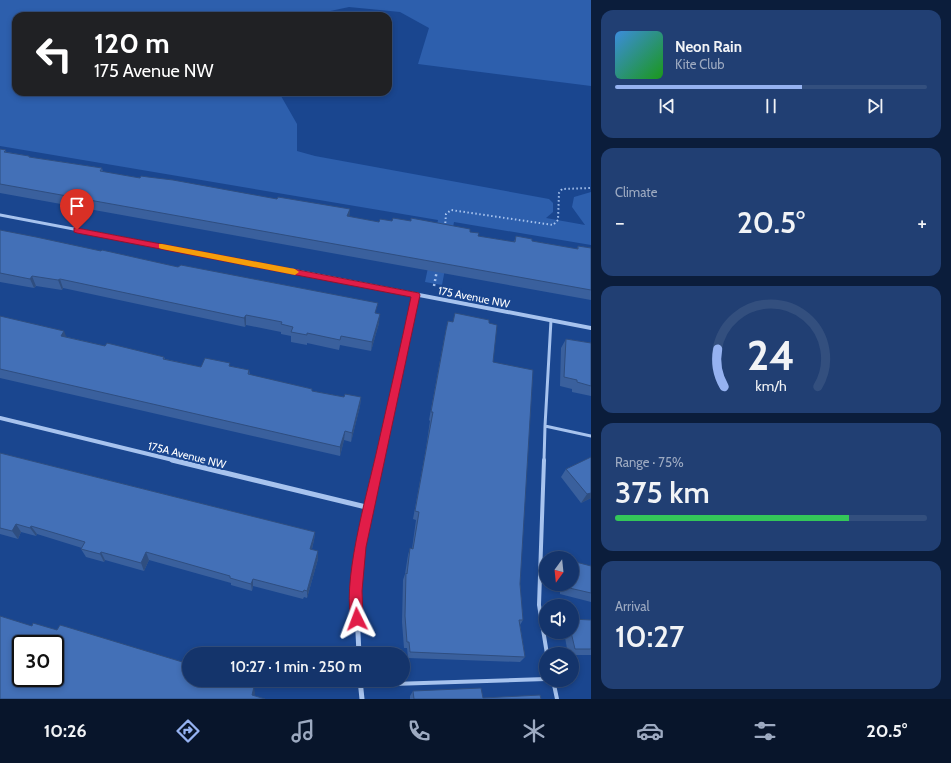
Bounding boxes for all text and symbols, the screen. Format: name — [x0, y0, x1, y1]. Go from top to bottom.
text: 120 m — [94, 26, 170, 60]
icon: left — [28, 28, 80, 80]
text: Neon Rain — [675, 38, 742, 56]
text: Kite Club — [675, 56, 724, 72]
text: 175 Avenue NW — [94, 60, 214, 82]
icon: previous — [656, 95, 678, 117]
icon: pause — [760, 95, 782, 117]
icon: next — [864, 95, 886, 117]
text: Climate — [615, 184, 657, 200]
pin — [60, 189, 94, 230]
icon: arrive — [66, 195, 88, 217]
text: 20.5° — [737, 204, 805, 241]
text: − — [615, 209, 625, 236]
text: + — [917, 209, 927, 236]
street label: 175 Avenue NW — [437, 283, 512, 311]
text: 24 — [747, 330, 795, 380]
text: km/h — [755, 377, 787, 395]
street label: 175A Avenue NW — [147, 439, 228, 472]
text: Range · 75% — [615, 454, 684, 470]
text: 375 km — [615, 474, 710, 511]
north arrow — [539, 551, 579, 591]
map controls — [539, 551, 579, 687]
position arrow — [336, 598, 378, 640]
text: Arrival — [615, 598, 650, 614]
button: sound — [539, 599, 579, 639]
text: 10:27 — [615, 618, 684, 655]
speed limit sign: 30 — [12, 635, 64, 687]
button: layers — [539, 647, 579, 687]
text: 10:27 · 1 min · 250 m — [230, 658, 362, 676]
icon: directions — [174, 717, 202, 745]
icon: music — [289, 717, 317, 745]
icon: phone — [405, 717, 433, 745]
icon: climate — [520, 717, 548, 745]
icon: car — [636, 717, 664, 745]
icon: filters — [751, 717, 779, 745]
text: 10:26 — [44, 720, 87, 742]
text: 20.5° — [866, 720, 907, 742]

